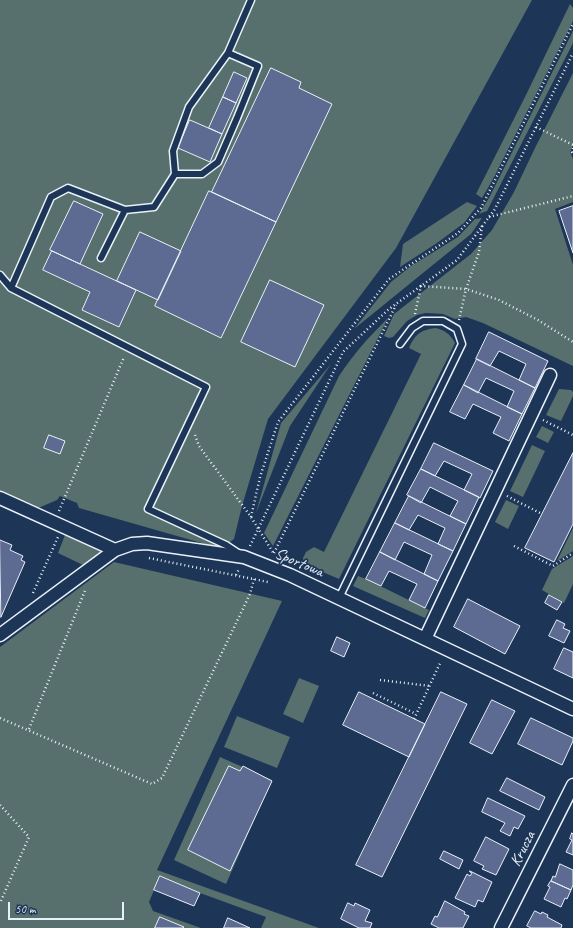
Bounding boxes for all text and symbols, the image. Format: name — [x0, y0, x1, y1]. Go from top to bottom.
street label: Sportowa — [272, 544, 326, 582]
street label: Krucza — [506, 828, 540, 870]
scale bar — [10, 894, 126, 920]
text: 50 m — [15, 901, 35, 917]

